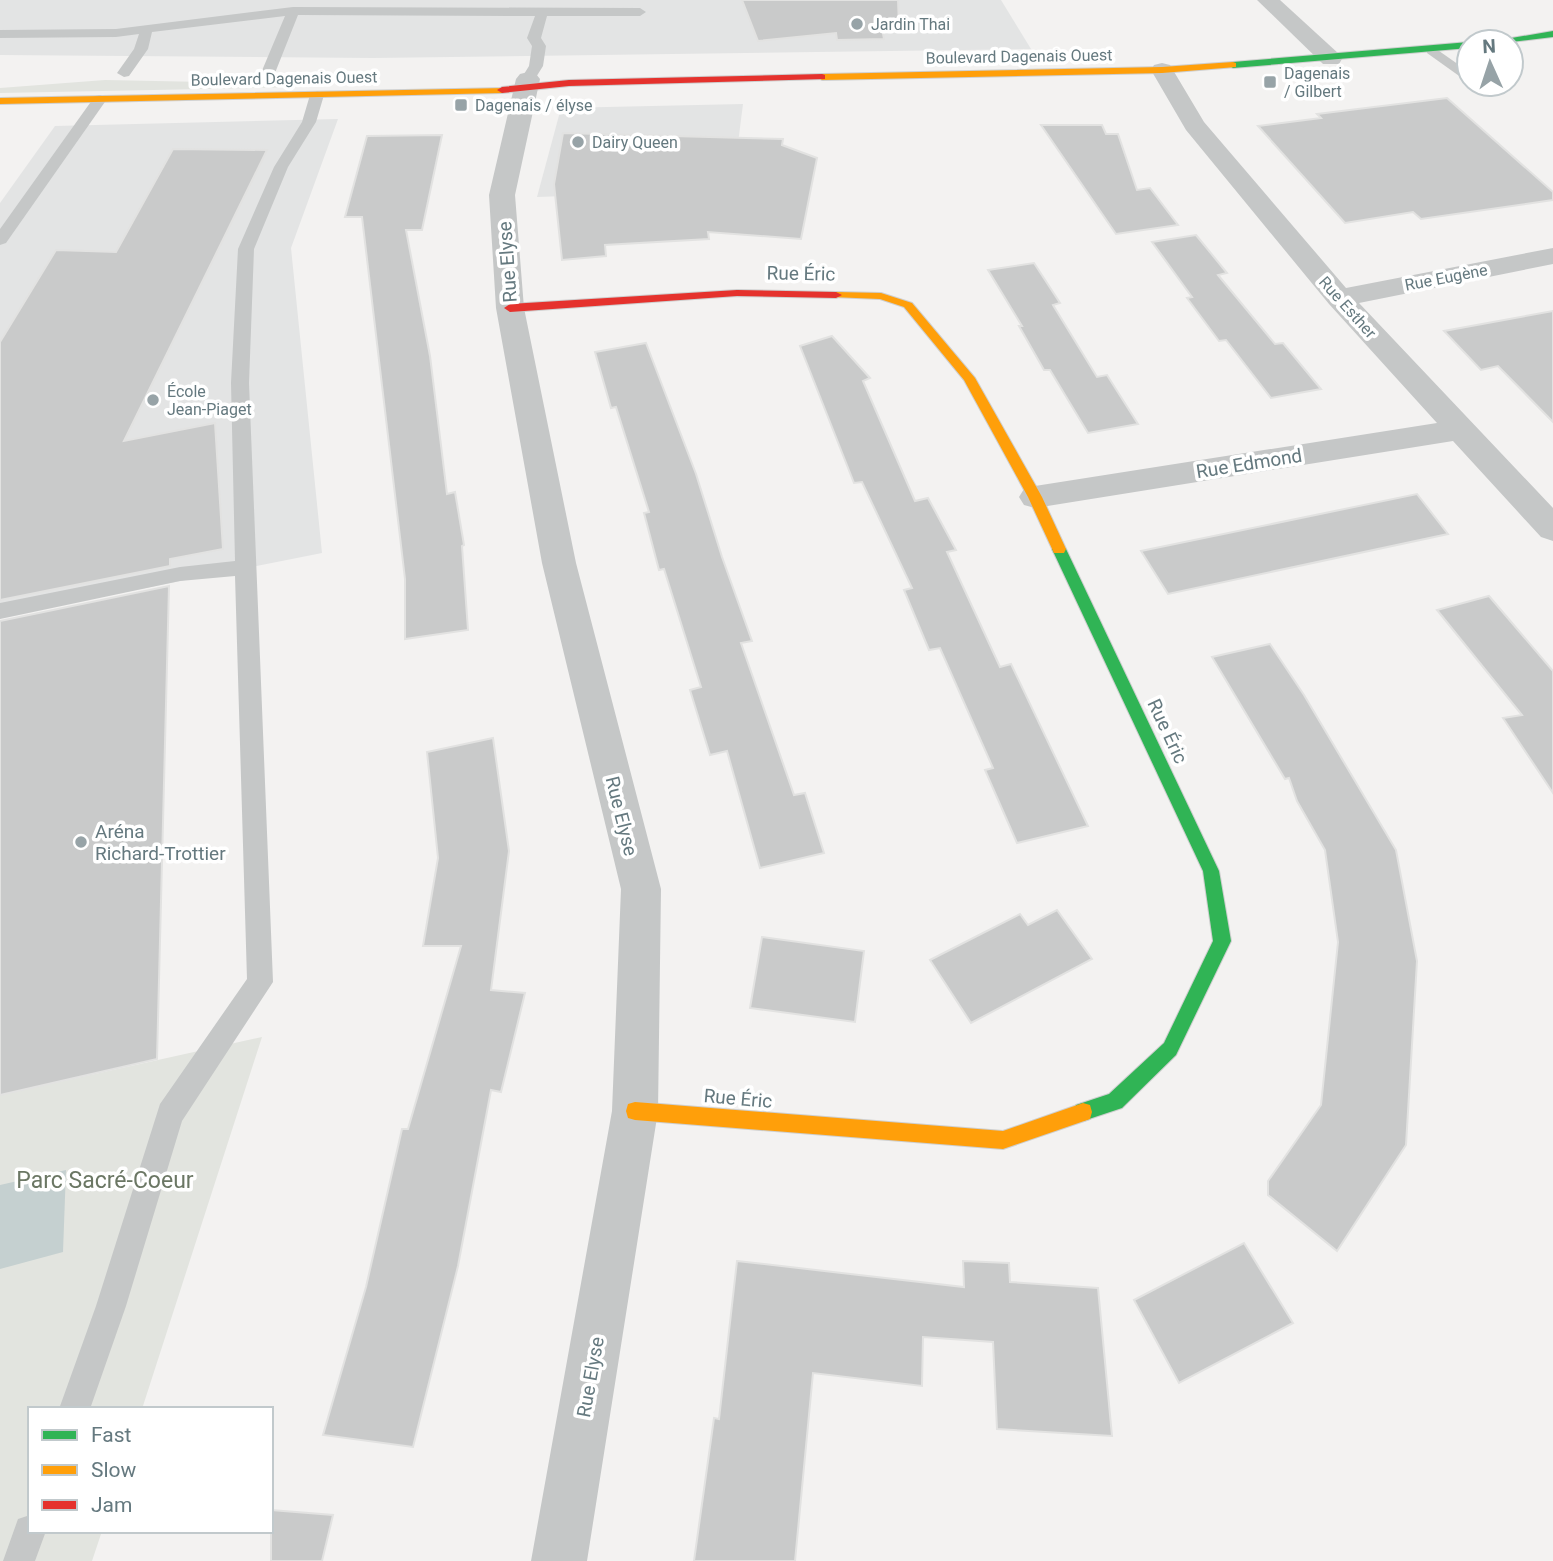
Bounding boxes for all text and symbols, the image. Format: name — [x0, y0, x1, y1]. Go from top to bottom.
place label: Jardin Thai — [871, 15, 950, 34]
marker: Jardin Thai — [849, 16, 865, 32]
north arrow — [1455, 28, 1525, 98]
text: N — [1482, 35, 1496, 58]
street label: Boulevard Dagenais Ouest — [925, 45, 1113, 68]
place label: Dagenais / Gilbert — [1284, 64, 1350, 101]
street label: Boulevard Dagenais Ouest — [190, 67, 378, 90]
marker: Dagenais / Gilbert — [1262, 74, 1278, 90]
place label: Dagenais / élyse — [475, 96, 593, 115]
marker: Dagenais / élyse — [453, 97, 469, 113]
place label: Dairy Queen — [592, 133, 678, 152]
marker: Dairy Queen — [570, 134, 586, 150]
street label: Rue Elyse — [493, 221, 522, 303]
street label: Rue Eugène — [1403, 260, 1489, 295]
street label: Rue Éric — [766, 261, 836, 286]
street label: Rue Esther — [1315, 273, 1381, 343]
place label: École Jean-Piaget — [167, 382, 252, 419]
marker: École Jean-Piaget — [145, 392, 161, 408]
street label: Rue Edmond — [1194, 444, 1304, 483]
street label: Rue Éric — [1143, 695, 1193, 767]
street label: Rue Elyse — [601, 774, 643, 858]
place label: Aréna Richard-Trottier — [95, 820, 226, 865]
marker: Aréna Richard-Trottier — [73, 834, 89, 850]
street label: Rue Éric — [703, 1084, 773, 1113]
park label: Parc Sacré-Coeur — [16, 1167, 194, 1194]
street label: Rue Elyse — [572, 1335, 609, 1419]
legend — [28, 1407, 273, 1533]
text: Fast — [91, 1423, 132, 1447]
text: Slow — [91, 1458, 137, 1482]
text: Jam — [91, 1493, 132, 1517]

